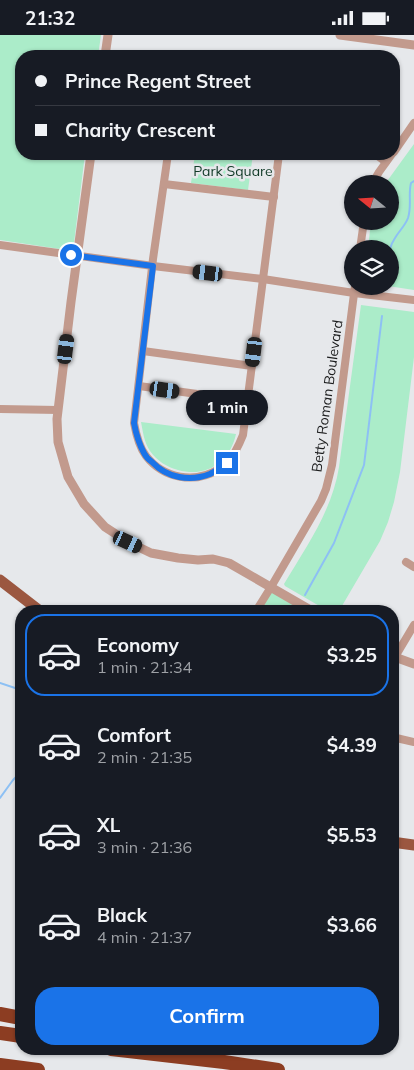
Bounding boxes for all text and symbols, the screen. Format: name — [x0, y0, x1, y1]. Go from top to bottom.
text: 21:32 — [25, 6, 75, 30]
text: Prince Regent Street — [65, 69, 251, 93]
text: Charity Crescent — [65, 118, 215, 142]
park label: Park Square — [193, 162, 273, 180]
north arrow — [344, 175, 399, 230]
map controls — [344, 175, 399, 295]
button: layers — [344, 240, 399, 295]
route start — [60, 244, 82, 266]
car — [192, 264, 223, 282]
street label: Betty Roman Boulevard — [307, 319, 347, 473]
car — [56, 333, 75, 365]
car — [244, 336, 263, 368]
car — [149, 380, 180, 400]
callout: 1 min — [186, 391, 268, 425]
text: 1 min — [206, 397, 248, 417]
route end — [216, 452, 238, 474]
car — [111, 529, 144, 555]
icon: car — [37, 633, 82, 678]
text: Economy — [97, 633, 179, 657]
text: $3.25 — [327, 643, 377, 667]
text: 1 min · 21:34 — [97, 657, 192, 677]
icon: car — [37, 723, 82, 768]
text: Comfort — [97, 723, 171, 747]
text: $4.39 — [327, 733, 377, 757]
text: 2 min · 21:35 — [97, 747, 192, 767]
icon: car — [37, 813, 82, 858]
text: XL — [97, 813, 120, 837]
text: $5.53 — [327, 823, 377, 847]
text: 3 min · 21:36 — [97, 837, 192, 857]
icon: car — [37, 903, 82, 948]
text: Black — [97, 903, 147, 927]
text: $3.66 — [327, 913, 377, 937]
text: 4 min · 21:37 — [97, 927, 192, 947]
button: Confirm — [35, 987, 379, 1045]

